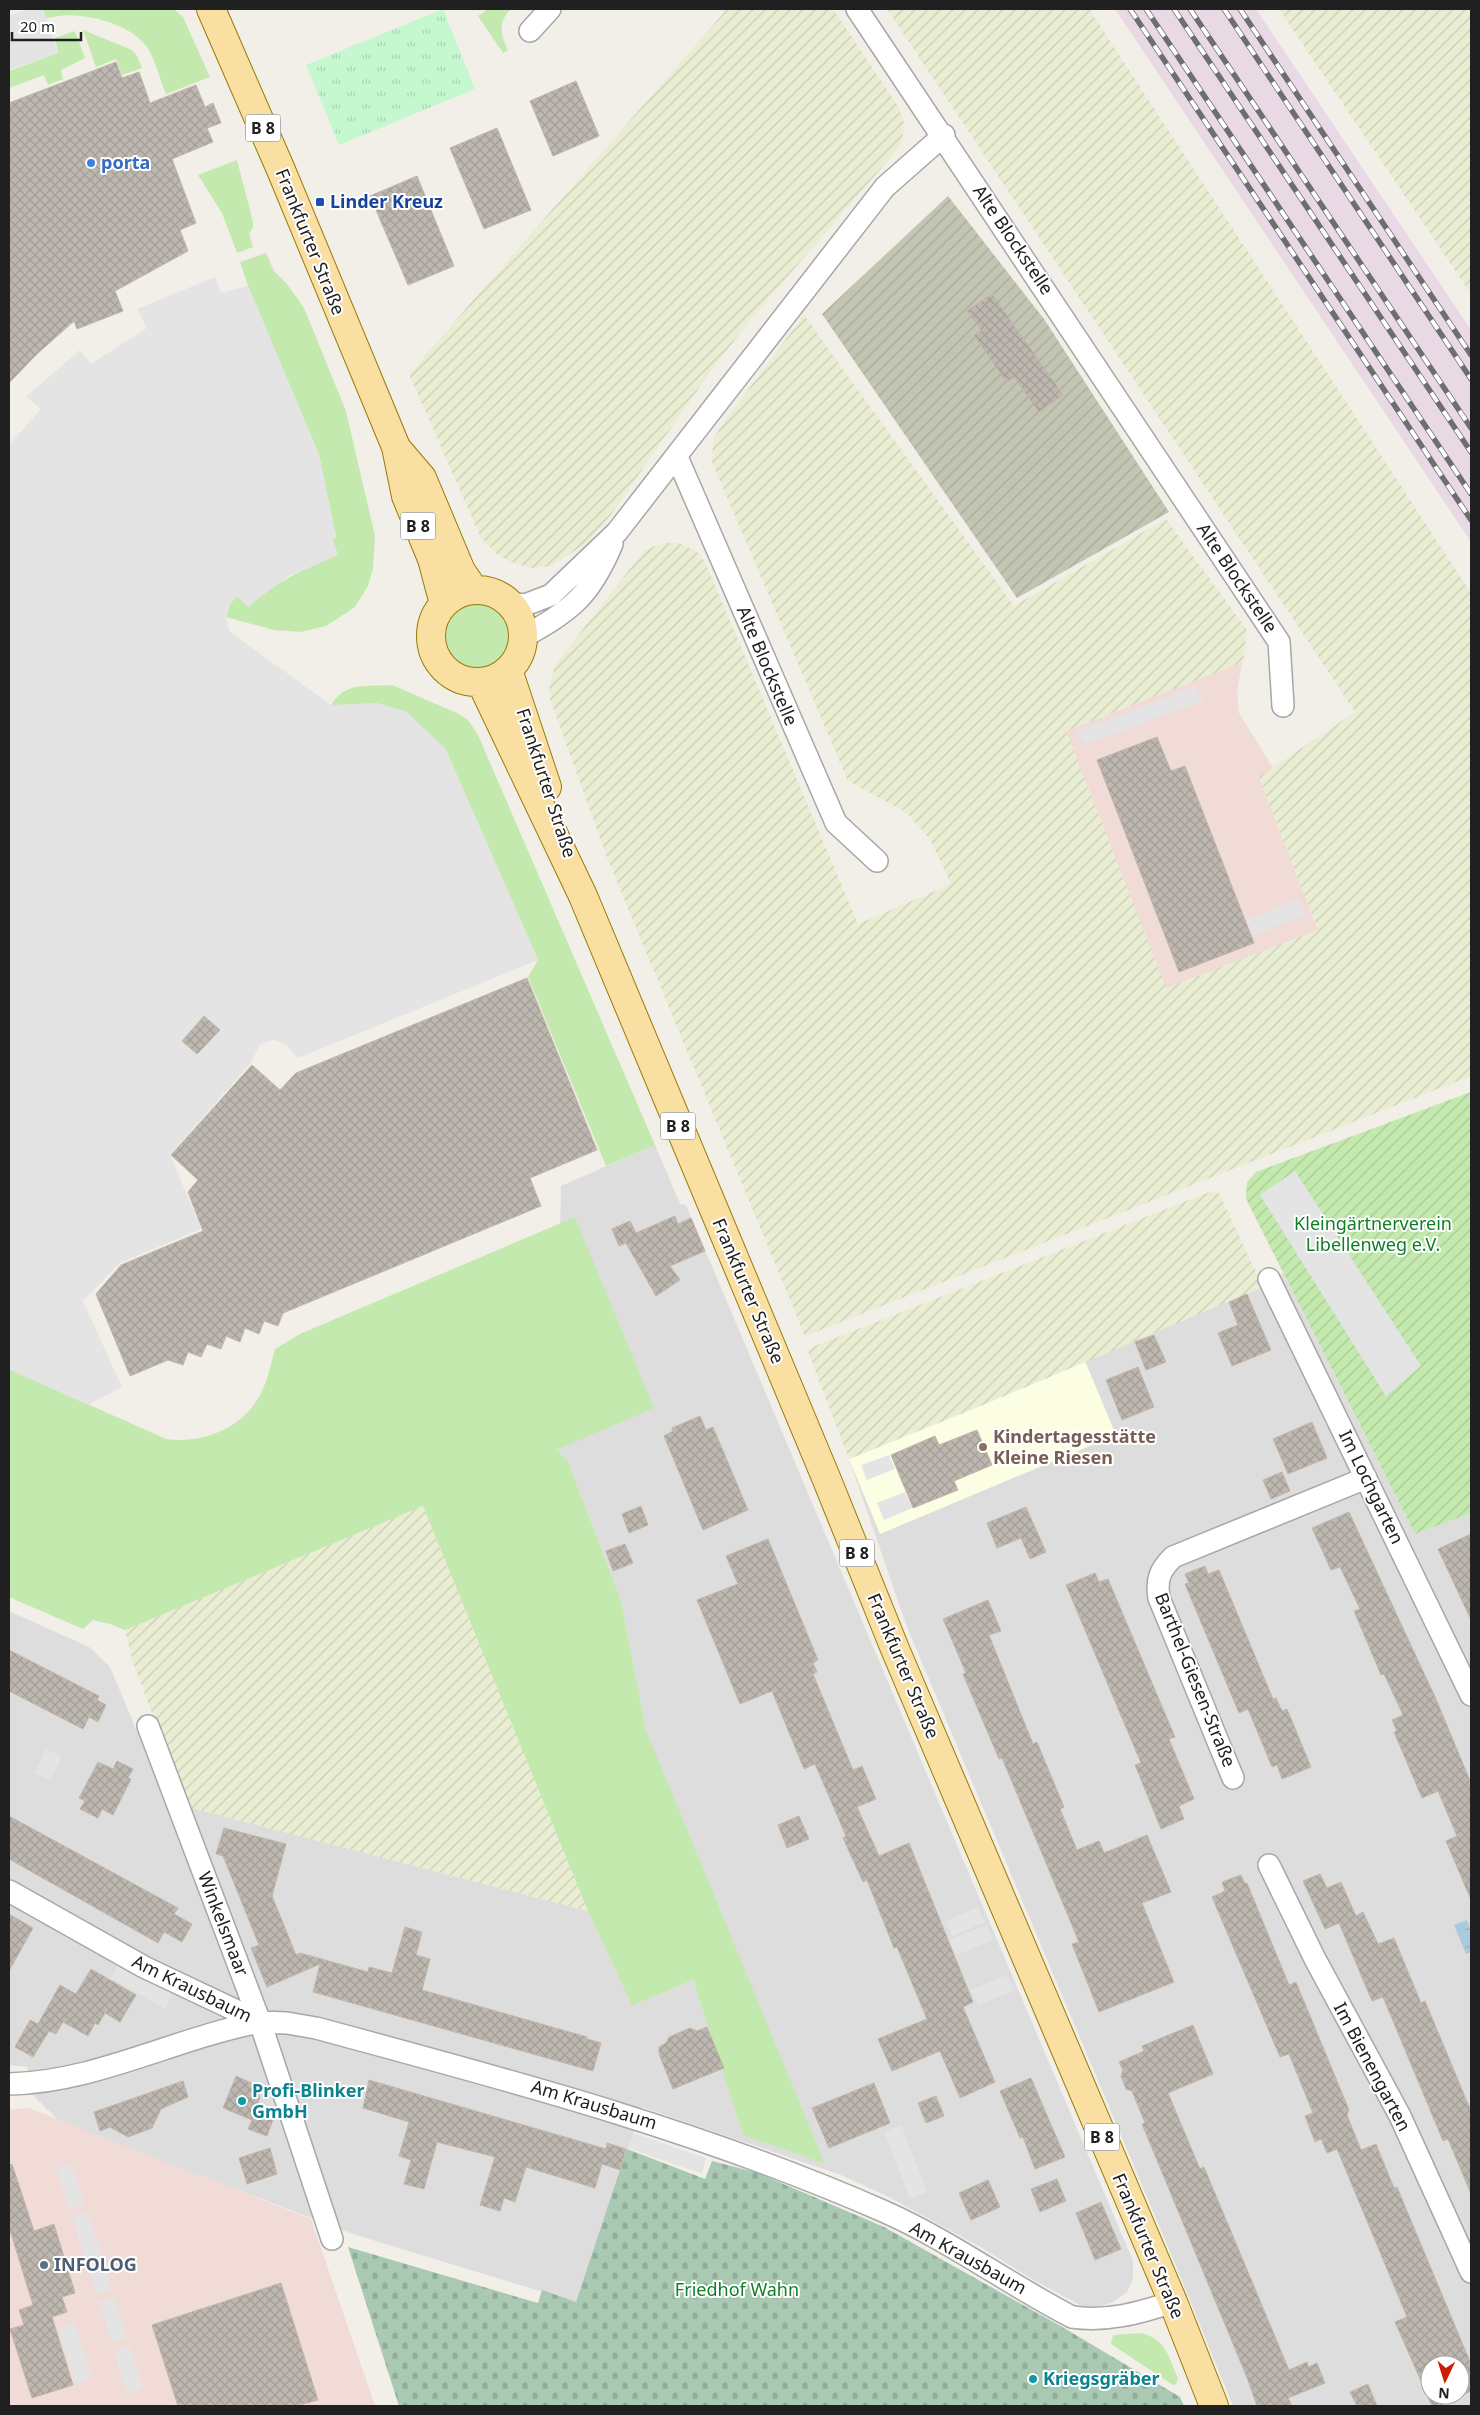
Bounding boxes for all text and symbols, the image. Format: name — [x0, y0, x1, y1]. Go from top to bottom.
scale bar — [12, 10, 81, 42]
text: 20 m — [20, 16, 55, 36]
road number: B 8 — [246, 115, 280, 142]
place label: porta — [101, 150, 150, 174]
marker: porta — [85, 157, 97, 169]
street label: Frankfurter Straße — [271, 165, 351, 318]
street label: Alte Blockstelle — [968, 180, 1059, 299]
place label: Linder Kreuz — [330, 189, 443, 213]
marker: Linder Kreuz — [314, 196, 326, 208]
road number: B 8 — [400, 512, 436, 540]
street label: Alte Blockstelle — [1192, 518, 1283, 637]
street label: Alte Blockstelle — [732, 602, 804, 729]
street label: Frankfurter Straße — [511, 705, 582, 860]
road number: B 8 — [660, 1112, 696, 1140]
park label: Kleingärtnerverein Libellenweg e.V. — [1294, 1211, 1452, 1256]
street label: Frankfurter Straße — [707, 1214, 790, 1367]
place label: Kindertagesstätte Kleine Riesen — [993, 1424, 1156, 1469]
street label: Im Lochgarten — [1334, 1426, 1410, 1548]
marker: Kindertagesstätte Kleine Riesen — [977, 1441, 989, 1453]
road number: B 8 — [840, 1540, 874, 1566]
street label: Frankfurter Straße — [862, 1589, 945, 1742]
street label: Barthel-Giesen-Straße — [1150, 1589, 1242, 1770]
street label: Winkelsmaar — [193, 1868, 255, 1980]
street label: Am Krausbaum — [129, 1949, 256, 2027]
street label: Im Bienengarten — [1329, 1998, 1417, 2135]
street label: Am Krausbaum — [529, 2074, 660, 2135]
place label: Profi-Blinker GmbH — [252, 2078, 365, 2123]
marker: Profi-Blinker GmbH — [236, 2095, 248, 2107]
road number: B 8 — [1084, 2124, 1120, 2150]
street label: Frankfurter Straße — [1107, 2169, 1190, 2322]
street label: Am Krausbaum — [906, 2215, 1031, 2299]
place label: INFOLOG — [54, 2252, 137, 2276]
marker: INFOLOG — [38, 2259, 50, 2271]
park label: Friedhof Wahn — [675, 2277, 799, 2301]
north arrow — [1420, 2355, 1470, 2405]
place label: Kriegsgräber — [1043, 2366, 1160, 2390]
marker: Kriegsgräber — [1027, 2373, 1039, 2385]
text: N — [1438, 2384, 1450, 2403]

